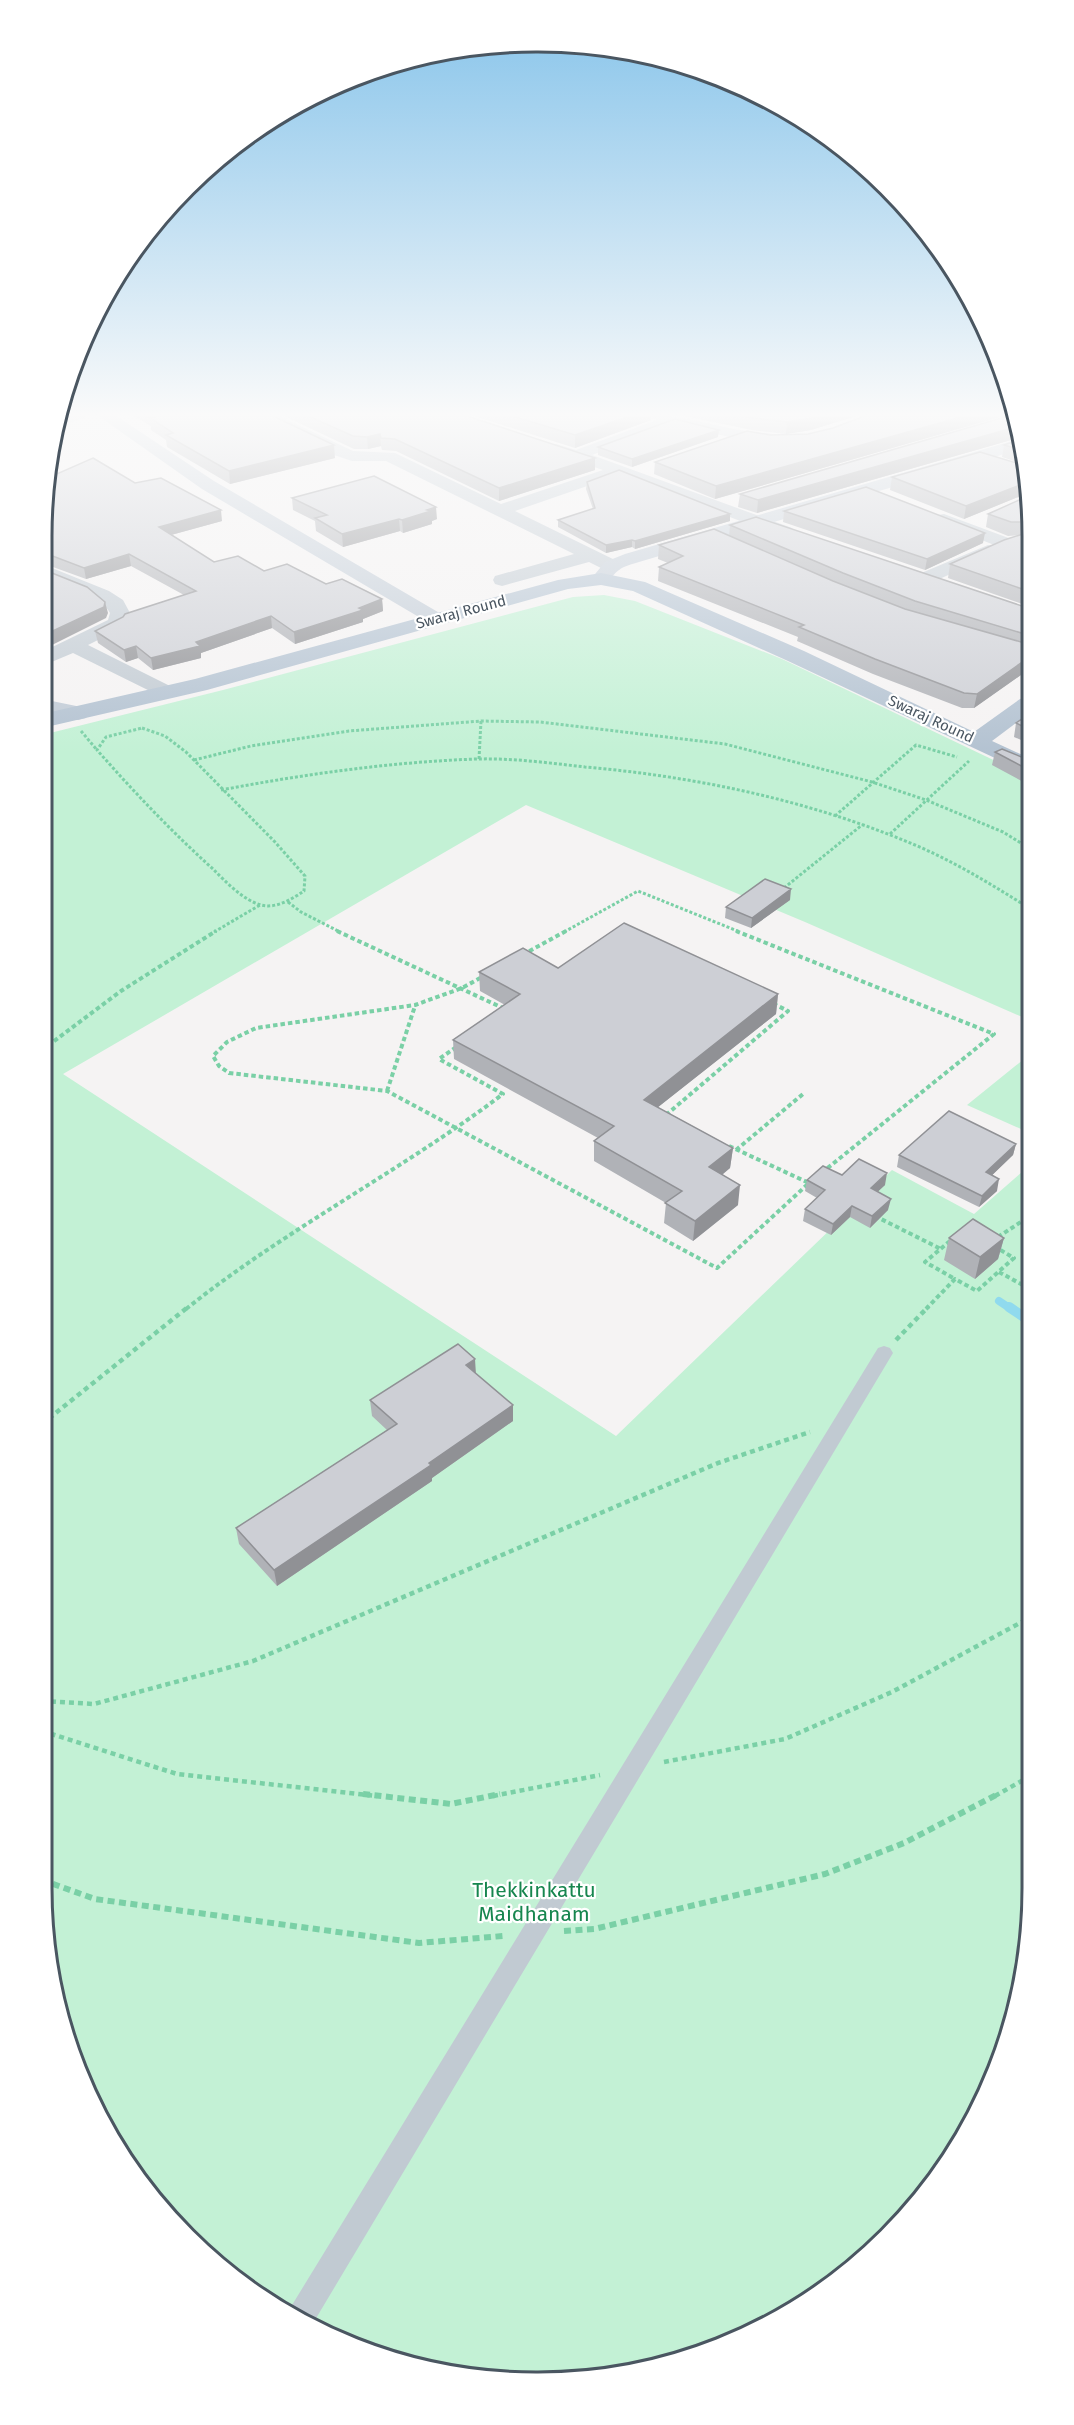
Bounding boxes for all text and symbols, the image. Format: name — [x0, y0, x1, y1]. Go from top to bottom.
street label: Swaraj Round — [414, 591, 508, 633]
street label: Swaraj Round — [885, 691, 977, 747]
park label: Thekkinkattu Maidhanam — [472, 1877, 596, 1927]

